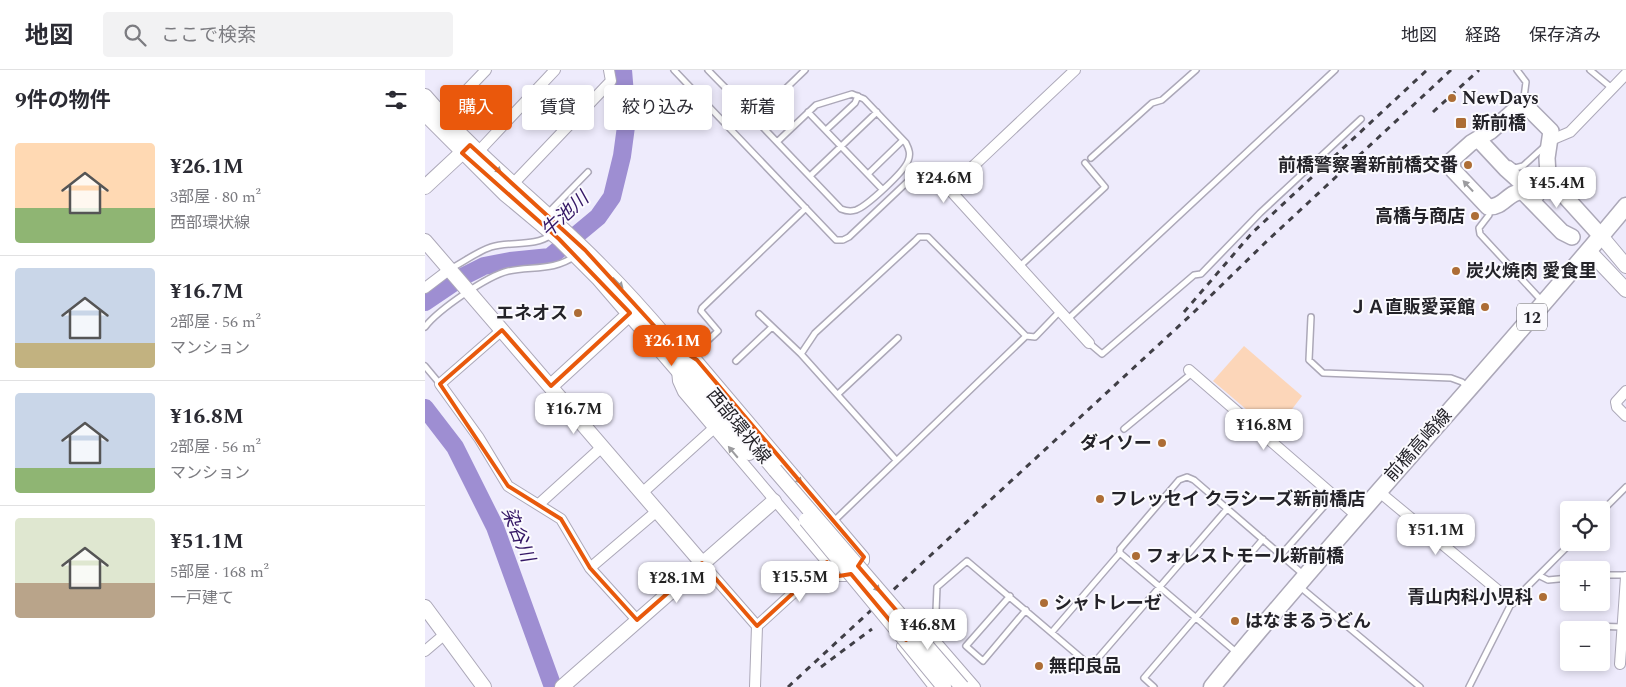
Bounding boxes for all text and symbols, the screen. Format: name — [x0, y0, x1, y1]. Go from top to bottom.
search box — [103, 12, 453, 57]
text: 地図 — [25, 18, 73, 54]
icon: search — [121, 21, 149, 49]
text: ここで検索 — [161, 21, 256, 50]
text: 地図 — [1401, 22, 1437, 49]
text: 経路 — [1465, 22, 1501, 49]
text: 保存済み — [1529, 22, 1601, 49]
text: 9件の物件 — [15, 85, 111, 117]
chip: 購入 — [440, 85, 512, 130]
chip: 賃貸 — [522, 85, 594, 130]
chip: 絞り込み — [604, 85, 712, 130]
chip: 新着 — [722, 85, 794, 130]
place label: NewDays — [1462, 85, 1539, 112]
icon: filters — [382, 86, 410, 114]
marker: NewDays — [1446, 92, 1458, 104]
place label: 新前橋 — [1472, 110, 1526, 137]
marker: 新前橋 — [1454, 116, 1468, 130]
text: ¥26.1M — [170, 151, 244, 183]
place label: 前橋警察署新前橋交番 — [1278, 152, 1458, 179]
marker: 前橋警察署新前橋交番 — [1462, 159, 1474, 171]
pin: ¥24.6M — [903, 162, 985, 204]
icon: home — [55, 163, 115, 223]
one-way arrow — [489, 163, 502, 174]
text: ¥24.6M — [916, 166, 972, 190]
pin: ¥45.4M — [1516, 166, 1598, 209]
text: ¥45.4M — [1529, 171, 1585, 195]
one-way arrow — [1462, 181, 1474, 193]
water label: 牛池川 — [534, 184, 597, 245]
text: 3部屋 · 80 m² — [170, 185, 261, 209]
place label: 高橋与商店 — [1375, 203, 1465, 230]
marker: 高橋与商店 — [1469, 210, 1481, 222]
text: 西部環状線 — [170, 211, 250, 235]
place label: 炭火焼肉 愛食里 — [1466, 258, 1597, 285]
marker: 炭火焼肉 愛食里 — [1450, 265, 1462, 277]
text: ¥16.7M — [170, 276, 244, 308]
one-way arrow — [612, 277, 624, 289]
icon: home — [55, 288, 115, 348]
place label: ＪＡ直販愛菜館 — [1349, 294, 1475, 321]
place label: エネオス — [496, 300, 568, 327]
marker: ＪＡ直販愛菜館 — [1479, 301, 1491, 313]
road number: 12 — [1517, 303, 1547, 330]
marker: エネオス — [572, 307, 584, 319]
text: 2部屋 · 56 m² — [170, 310, 261, 334]
pin: ¥26.1M — [631, 324, 713, 367]
text: ¥26.1M — [644, 329, 700, 353]
text: マンション — [170, 336, 250, 360]
street label: 西部環状線 — [700, 383, 777, 470]
pin: ¥16.7M — [533, 392, 615, 435]
text: ¥16.7M — [546, 397, 602, 421]
text: ¥16.8M — [170, 401, 244, 433]
street label: 前橋高崎線 — [1378, 403, 1459, 488]
pin: ¥16.8M — [1223, 408, 1305, 451]
icon: home — [55, 413, 115, 473]
text: ¥16.8M — [1236, 413, 1292, 437]
place label: ダイソー — [1080, 430, 1152, 457]
text: 2部屋 · 56 m² — [170, 435, 261, 459]
marker: ダイソー — [1156, 437, 1168, 449]
one-way arrow — [727, 446, 738, 459]
text: マンション — [170, 461, 250, 485]
one-way arrow — [791, 471, 802, 484]
place label: フレッセイ クラシーズ新前橋店 — [1110, 486, 1365, 513]
marker: フレッセイ クラシーズ新前橋店 — [1094, 493, 1106, 505]
map controls — [1560, 501, 1610, 671]
button: locate — [1560, 501, 1610, 551]
water label: 染谷川 — [493, 503, 542, 568]
pin: ¥51.1M — [1395, 514, 1477, 556]
text: ¥51.1M — [1408, 518, 1464, 542]
text: ¥51.1M — [170, 526, 244, 558]
icon: home — [55, 538, 115, 598]
place label: フォレストモール新前橋 — [1146, 543, 1344, 570]
marker: フォレストモール新前橋 — [1130, 550, 1142, 562]
text: 5部屋 · 168 m² — [170, 560, 269, 584]
pin: ¥15.5M — [759, 560, 841, 603]
button: + — [1560, 561, 1610, 611]
pin: ¥28.1M — [636, 562, 718, 604]
text: ¥15.5M — [772, 565, 828, 589]
text: ¥28.1M — [649, 566, 705, 590]
one-way arrow — [869, 580, 881, 592]
place label: 青山内科小児科 — [1407, 584, 1533, 611]
text: 一戸建て — [170, 586, 234, 610]
place label: シャトレーゼ — [1054, 590, 1162, 617]
marker: 青山内科小児科 — [1537, 591, 1549, 603]
marker: シャトレーゼ — [1038, 597, 1050, 609]
pin: ¥46.8M — [887, 608, 969, 651]
place label: はなまるうどん — [1245, 608, 1371, 635]
text: ¥46.8M — [900, 613, 956, 637]
marker: はなまるうどん — [1229, 615, 1241, 627]
button: − — [1560, 621, 1610, 671]
place label: 無印良品 — [1049, 653, 1121, 680]
marker: 無印良品 — [1033, 660, 1045, 672]

